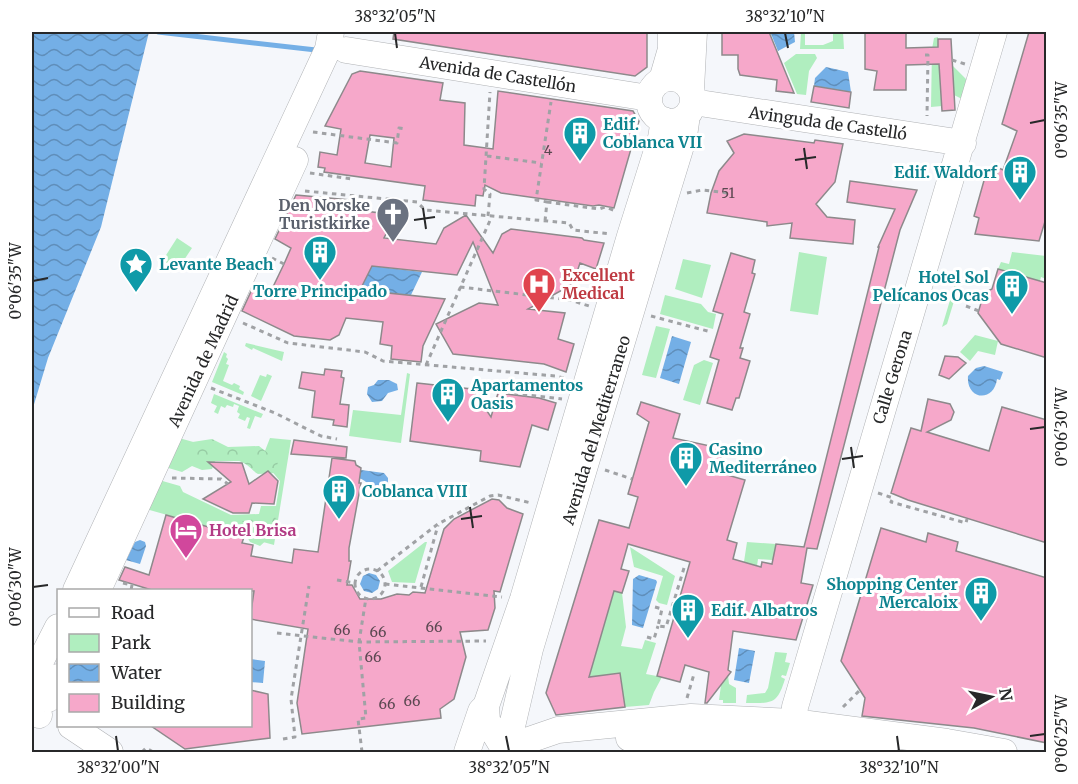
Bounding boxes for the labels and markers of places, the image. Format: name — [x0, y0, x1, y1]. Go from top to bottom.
place label: Edif. Coblanca VII — [603, 114, 702, 152]
building icon: Edif. Coblanca VII — [562, 115, 598, 162]
building icon: Edif. Waldorf — [1002, 154, 1038, 201]
place label: Edif. Waldorf — [894, 162, 998, 182]
place label: Den Norske Turistkirke — [278, 195, 370, 233]
church icon: Den Norske Turistkirke — [375, 196, 411, 243]
building icon: Torre Principado — [302, 234, 338, 281]
place icon: Levante Beach — [118, 246, 154, 293]
place label: Levante Beach — [159, 254, 274, 274]
place label: Excellent Medical — [562, 265, 635, 303]
hospital icon: Excellent Medical — [521, 266, 557, 313]
place label: Hotel Sol Pelícanos Ocas — [873, 267, 989, 305]
building icon: Hotel Sol Pelícanos Ocas — [994, 268, 1030, 315]
place label: Torre Principado — [253, 281, 387, 301]
place label: Apartamentos Oasis — [470, 375, 583, 413]
building icon: Apartamentos Oasis — [430, 376, 466, 423]
place label: Casino Mediterráneo — [709, 439, 817, 477]
building icon: Casino Mediterráneo — [668, 440, 704, 487]
building icon: Coblanca VIII — [321, 473, 357, 520]
place label: Coblanca VIII — [362, 481, 468, 501]
hotel icon: Hotel Brisa — [168, 512, 204, 559]
place label: Hotel Brisa — [209, 520, 297, 540]
place label: Shopping Center Mercaloix — [826, 574, 959, 612]
building icon: Shopping Center Mercaloix — [963, 575, 999, 622]
building icon: Edif. Albatros — [670, 592, 706, 639]
place label: Edif. Albatros — [711, 600, 818, 620]

